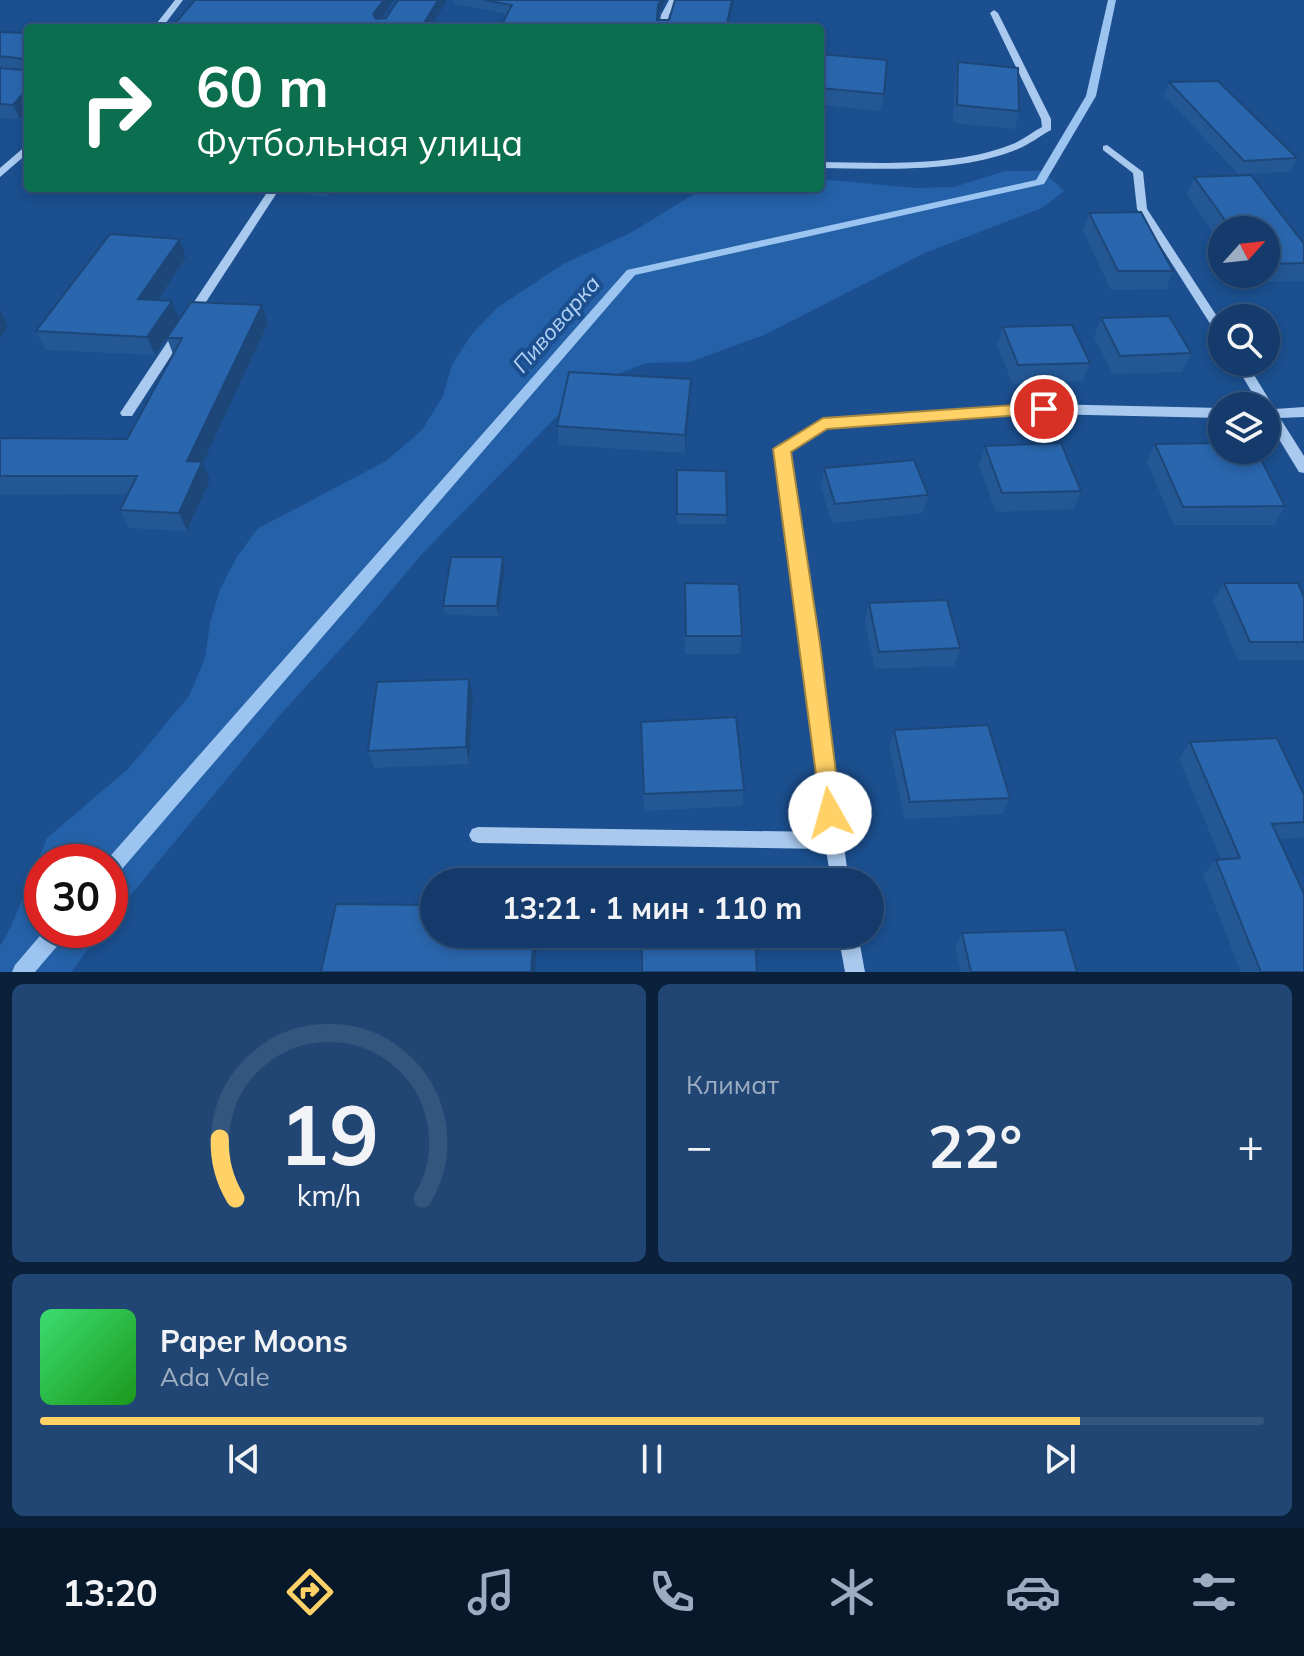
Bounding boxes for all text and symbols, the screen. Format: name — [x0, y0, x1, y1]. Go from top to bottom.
text: 60 m — [196, 51, 329, 121]
icon: right — [64, 56, 168, 160]
text: Футбольная улица — [196, 120, 523, 165]
north arrow — [1208, 216, 1280, 288]
map controls — [1208, 216, 1280, 464]
water label: Пивоварка — [506, 270, 606, 378]
button: search — [1208, 304, 1280, 376]
pin — [1010, 375, 1078, 443]
icon: arrive — [1022, 387, 1066, 431]
button: layers — [1208, 392, 1280, 464]
position arrow — [788, 771, 872, 855]
speed limit sign: 30 — [24, 844, 128, 948]
text: 13:21 · 1 мин · 110 m — [502, 889, 802, 927]
text: Климат — [686, 1068, 779, 1101]
text: 19 — [279, 1081, 379, 1186]
text: 22° — [928, 1108, 1022, 1183]
text: − — [686, 1118, 712, 1173]
text: + — [1238, 1118, 1264, 1173]
text: km/h — [297, 1177, 361, 1213]
text: Paper Moons — [160, 1322, 348, 1360]
text: Ada Vale — [160, 1360, 270, 1393]
icon: previous — [222, 1437, 266, 1481]
icon: pause — [630, 1437, 674, 1481]
icon: next — [1038, 1437, 1082, 1481]
icon: directions — [282, 1564, 338, 1620]
icon: music — [463, 1564, 519, 1620]
icon: phone — [644, 1564, 700, 1620]
icon: climate — [824, 1564, 880, 1620]
icon: car — [1005, 1564, 1061, 1620]
icon: filters — [1186, 1564, 1242, 1620]
text: 13:20 — [62, 1570, 158, 1615]

